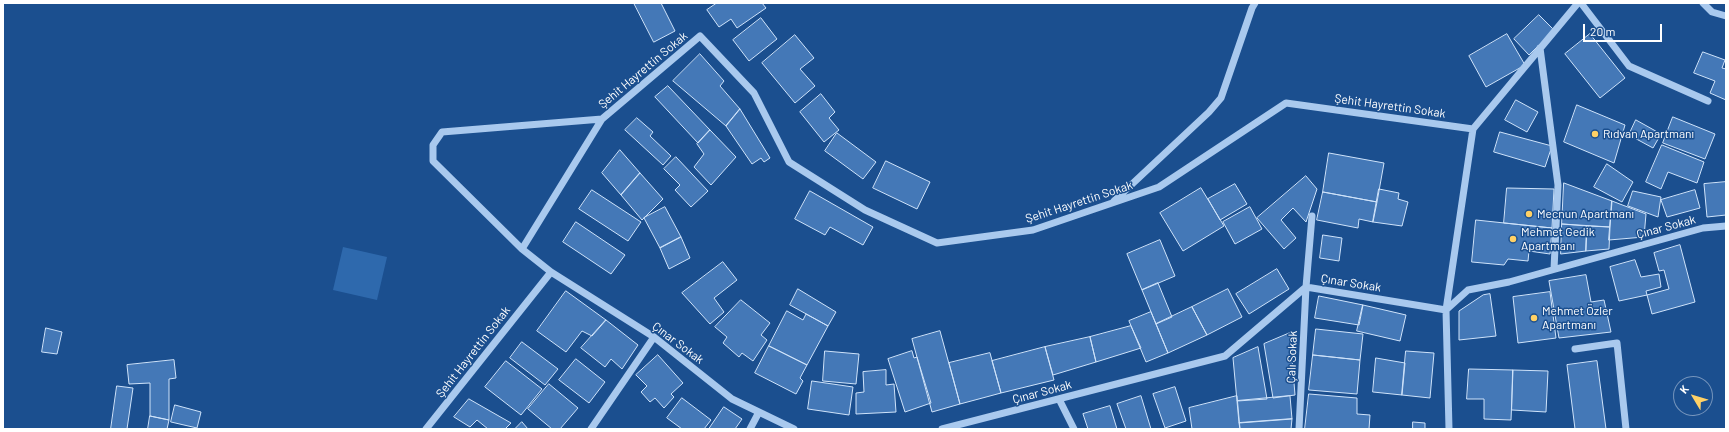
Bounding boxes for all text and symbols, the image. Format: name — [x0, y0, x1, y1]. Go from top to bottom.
scale bar — [1585, 16, 1664, 42]
text: 20 m — [1590, 24, 1616, 38]
street label: Şehit Hayrettin Sokak — [595, 28, 691, 112]
street label: Şehit Hayrettin Sokak — [1334, 91, 1446, 121]
place label: Rıdvan Apartmanı — [1603, 127, 1694, 141]
marker: Rıdvan Apartmanı — [1590, 129, 1600, 139]
street label: Şehit Hayrettin Sokak — [1024, 178, 1134, 226]
place label: Mecnun Apartmanı — [1537, 207, 1634, 221]
marker: Mecnun Apartmanı — [1524, 209, 1534, 219]
street label: Çınar Sokak — [1635, 212, 1697, 242]
place label: Mehmet Gedik Apartmanı — [1521, 225, 1595, 253]
marker: Mehmet Gedik Apartmanı — [1508, 234, 1518, 244]
street label: Çınar Sokak — [1320, 271, 1382, 295]
street label: Şehit Hayrettin Sokak — [433, 303, 513, 401]
place label: Mehmet Özler Apartmanı — [1542, 304, 1613, 332]
marker: Mehmet Özler Apartmanı — [1529, 313, 1539, 323]
street label: Çınar Sokak — [649, 319, 707, 367]
street label: Çalı Sokak — [1284, 330, 1300, 384]
north arrow — [1673, 376, 1713, 416]
street label: Çınar Sokak — [1011, 377, 1073, 407]
text: K — [1677, 382, 1691, 396]

